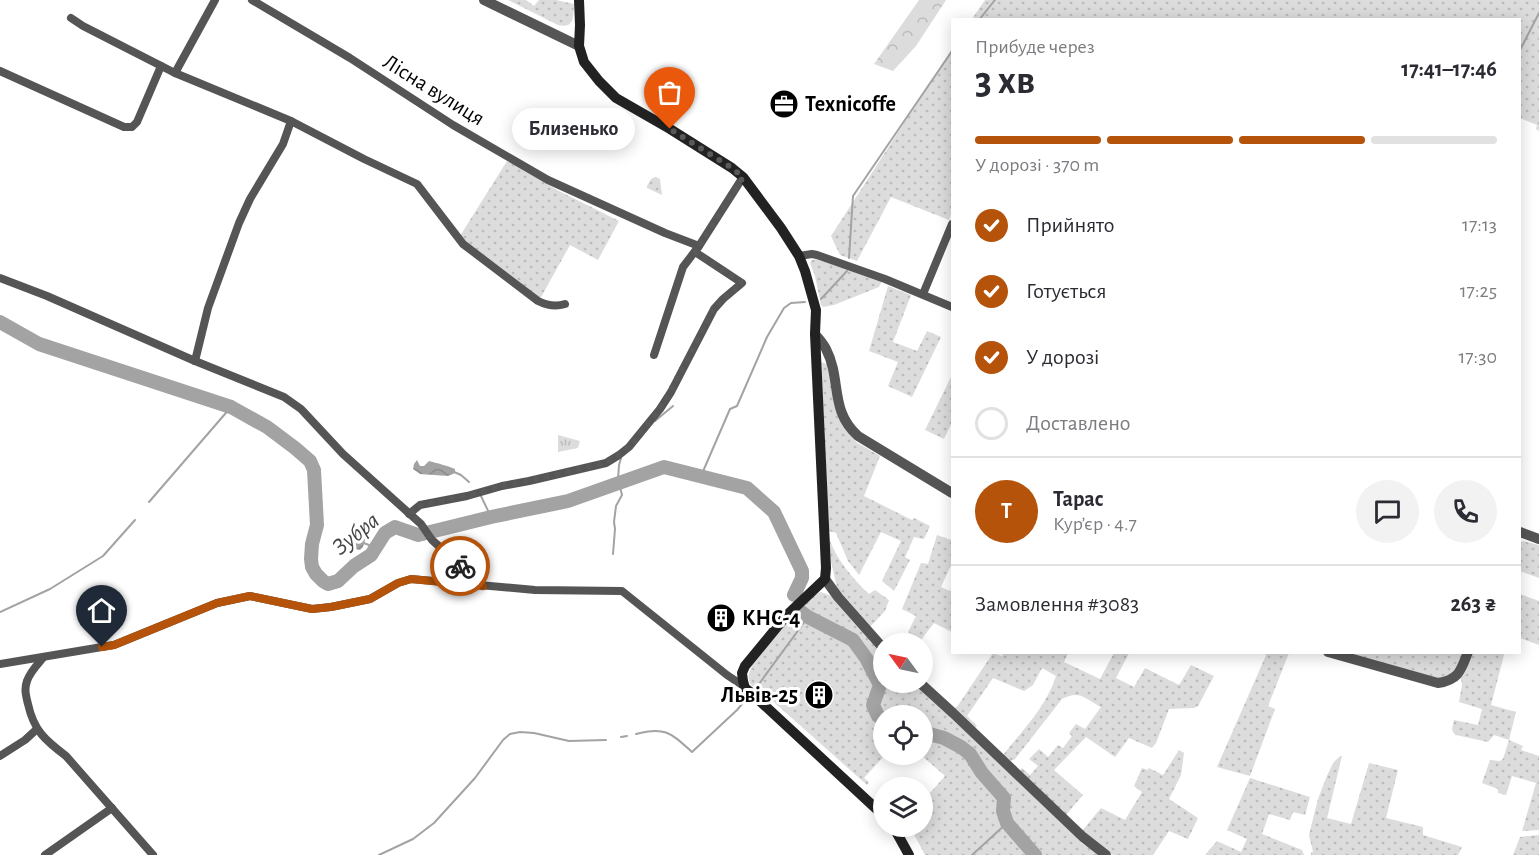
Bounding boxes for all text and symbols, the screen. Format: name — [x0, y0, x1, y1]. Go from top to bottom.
text: Прибуде через — [975, 37, 1095, 57]
street label: Лісна вулиця — [379, 50, 489, 130]
text: 17:41–17:46 — [1401, 58, 1497, 80]
text: 3 хв — [975, 62, 1035, 101]
pin — [644, 67, 695, 129]
icon: bag — [653, 76, 686, 109]
office icon: Texnicoffe — [768, 88, 800, 120]
place label: Texnicoffe — [805, 93, 896, 115]
callout: Близенько — [511, 108, 634, 150]
text: Близенько — [529, 119, 618, 139]
text: У дорозі · 370 m — [975, 155, 1099, 175]
icon: check — [975, 209, 1008, 242]
text: Прийнято — [1026, 214, 1114, 236]
text: 17:13 — [1462, 215, 1497, 235]
icon: check — [975, 275, 1008, 308]
text: Готується — [1026, 280, 1107, 302]
text: 17:25 — [1460, 281, 1497, 301]
icon: check — [975, 341, 1008, 374]
text: У дорозі — [1026, 346, 1099, 368]
text: 17:30 — [1458, 347, 1497, 367]
text: Доставлено — [1026, 412, 1131, 434]
button: chat — [1356, 480, 1419, 543]
button: phone — [1434, 480, 1497, 543]
text: Тарас — [1053, 488, 1104, 510]
text: Т — [1001, 500, 1012, 522]
water label: Зубра — [328, 508, 384, 560]
text: Кур’єр · 4.7 — [1053, 514, 1137, 534]
courier — [430, 536, 490, 596]
icon: bike — [444, 550, 477, 583]
pin — [76, 585, 127, 647]
text: Замовлення #3083 — [975, 593, 1139, 615]
text: 263 ₴ — [1451, 593, 1497, 615]
icon: home — [85, 594, 118, 627]
building icon: КНС-4 — [705, 602, 737, 634]
place label: КНС-4 — [742, 607, 800, 629]
north arrow — [873, 633, 933, 693]
map controls — [873, 633, 933, 837]
building icon: Львів-25 — [803, 679, 835, 711]
place label: Львів-25 — [721, 684, 798, 706]
button: locate — [873, 705, 933, 765]
button: layers — [873, 777, 933, 837]

